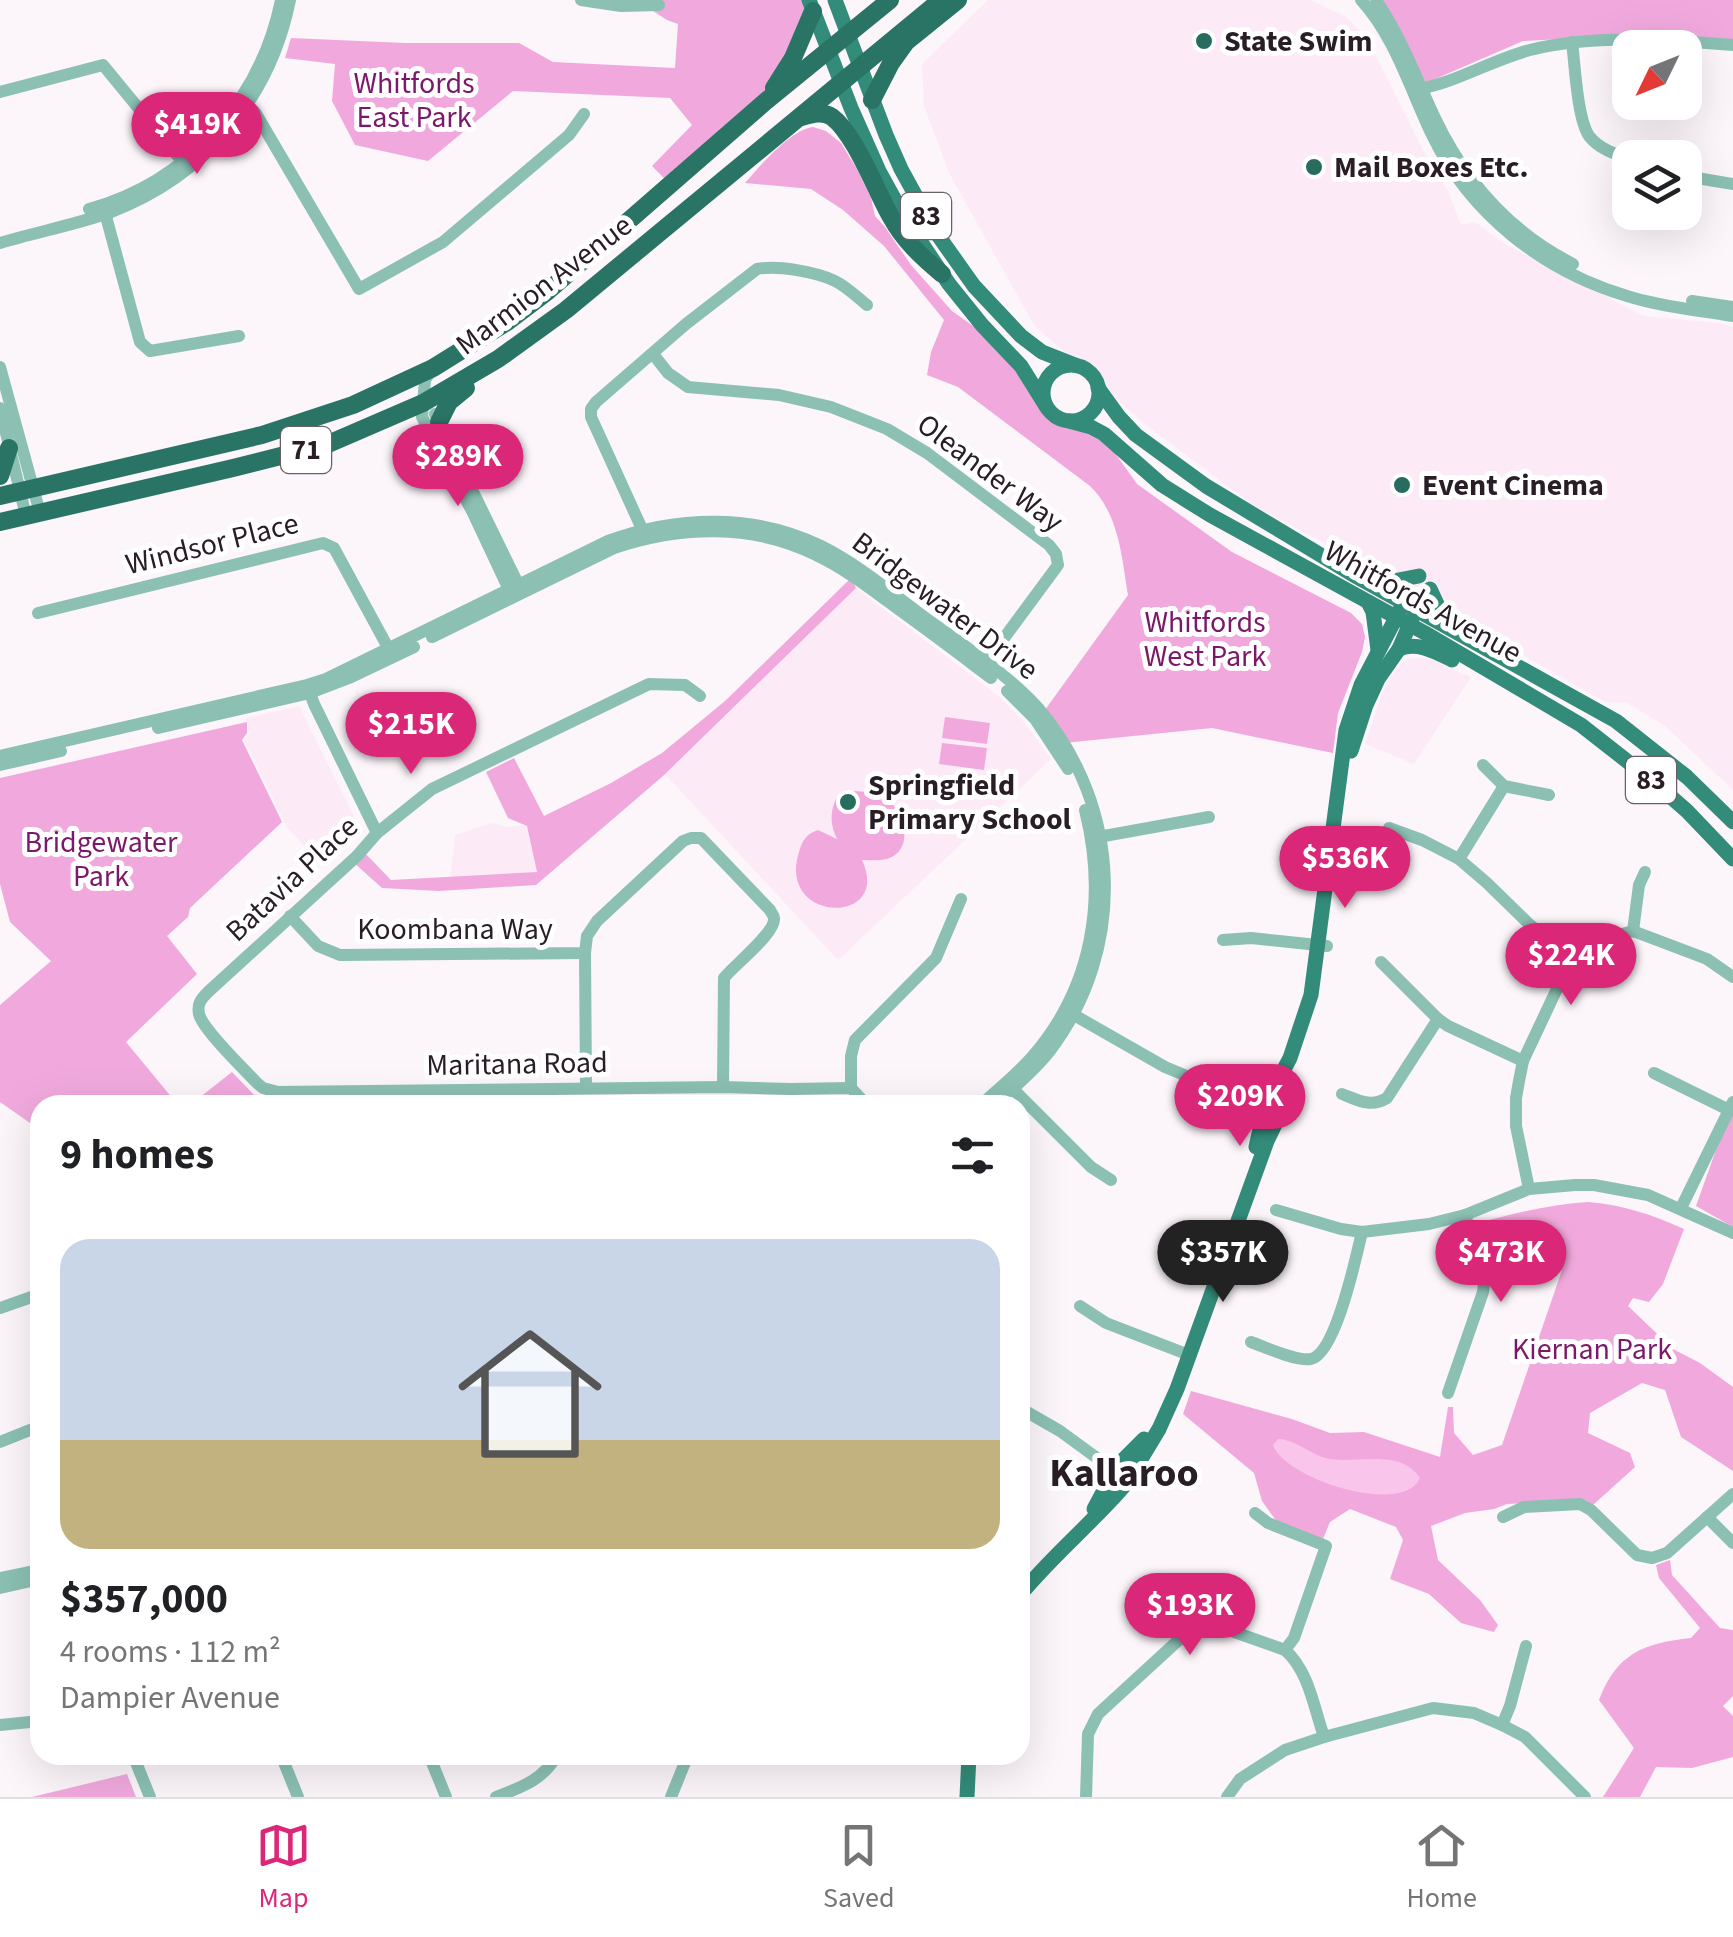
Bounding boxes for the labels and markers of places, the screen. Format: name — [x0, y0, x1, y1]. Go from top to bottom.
place label: State Swim — [1224, 20, 1372, 63]
marker: State Swim — [1193, 30, 1215, 52]
pin: $419K — [127, 92, 267, 177]
place label: Mail Boxes Etc. — [1334, 146, 1529, 189]
marker: Mail Boxes Etc. — [1303, 156, 1325, 178]
pin: $289K — [388, 424, 528, 509]
place label: Event Cinema — [1422, 464, 1604, 507]
marker: Event Cinema — [1391, 474, 1413, 496]
pin: $215K — [341, 692, 481, 777]
place label: Springfield Primary School — [868, 764, 1072, 841]
marker: Springfield Primary School — [837, 791, 859, 813]
pin: $536K — [1275, 826, 1415, 911]
pin: $224K — [1501, 923, 1641, 1008]
pin: $209K — [1170, 1064, 1310, 1149]
pin: $357K — [1153, 1220, 1293, 1305]
pin: $473K — [1431, 1220, 1571, 1305]
pin: $193K — [1120, 1573, 1260, 1658]

